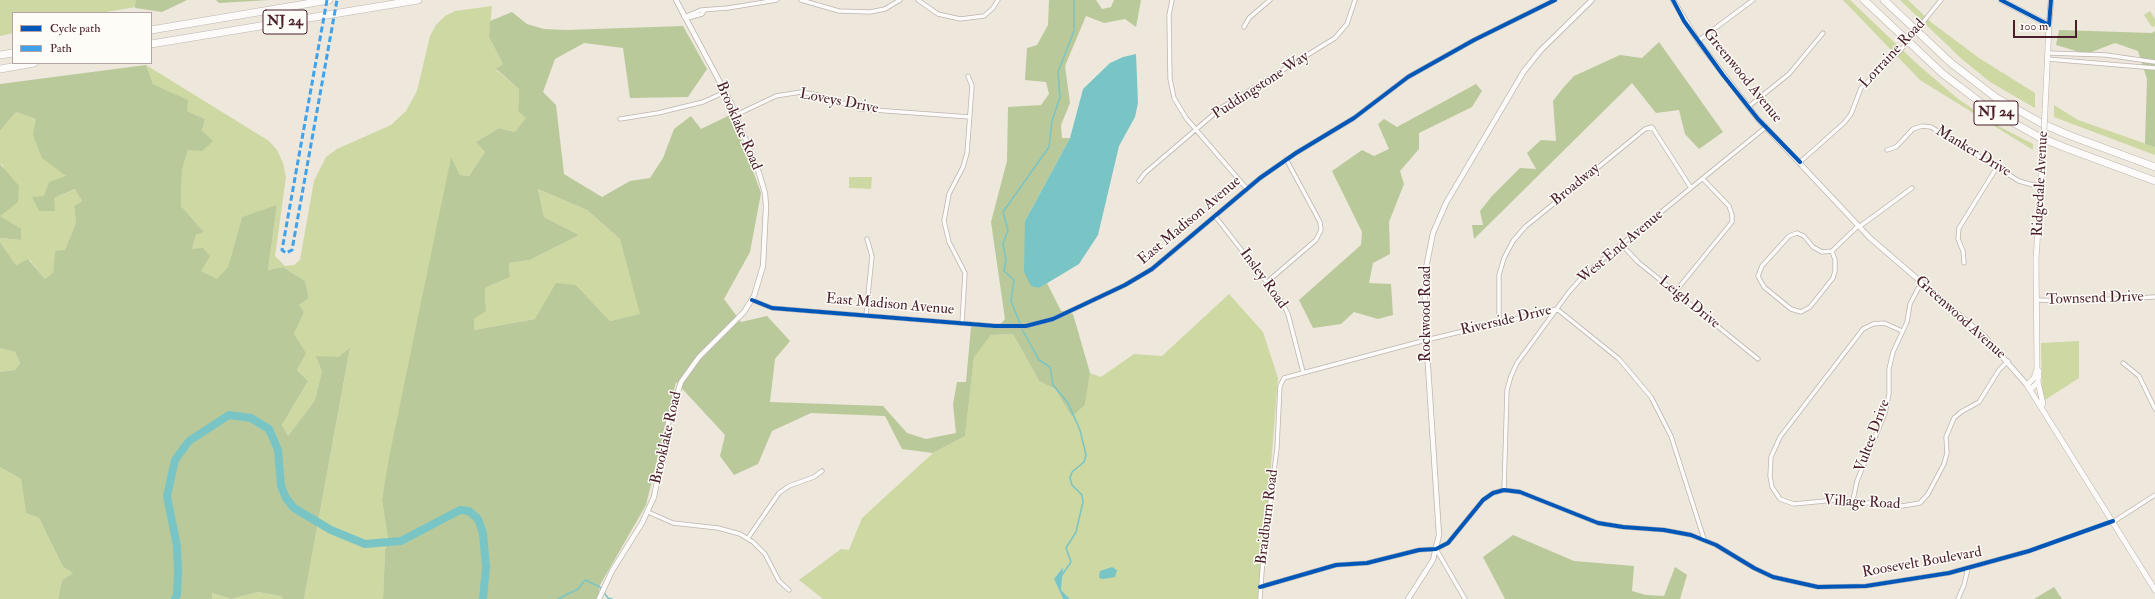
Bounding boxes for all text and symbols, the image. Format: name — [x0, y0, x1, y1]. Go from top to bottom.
road number: NJ 24 — [263, 10, 307, 34]
legend — [12, 12, 152, 64]
scale bar — [2015, 12, 2079, 38]
street label: Lorraine Road — [1856, 16, 1930, 92]
text: 100 m — [2020, 19, 2048, 34]
text: Cycle path — [50, 21, 100, 36]
street label: Greenwood Avenue — [1699, 25, 1785, 127]
text: Path — [50, 41, 72, 56]
street label: Puddingstone Way — [1209, 48, 1313, 124]
street label: Brooklake Road — [711, 79, 765, 173]
street label: Loveys Drive — [798, 86, 880, 118]
road number: NJ 24 — [1974, 101, 2018, 125]
street label: Manker Drive — [1932, 122, 2014, 182]
street label: Ridgedale Avenue — [2029, 131, 2053, 237]
street label: Broadway — [1548, 160, 1604, 210]
street label: East Madison Avenue — [1135, 173, 1245, 269]
street label: West End Avenue — [1575, 206, 1667, 288]
street label: Insley Road — [1235, 245, 1291, 313]
street label: Rockwood Road — [1418, 266, 1436, 362]
street label: Leigh Drive — [1655, 273, 1723, 333]
street label: Greenwood Avenue — [1911, 273, 2009, 363]
street label: Townsend Drive — [2046, 288, 2144, 310]
street label: East Madison Avenue — [825, 290, 955, 320]
street label: Riverside Drive — [1459, 302, 1553, 340]
street label: Brooklake Road — [648, 390, 686, 486]
street label: Vultee Drive — [1852, 397, 1894, 475]
street label: Braidburn Road — [1253, 468, 1283, 566]
street label: Village Road — [1823, 492, 1901, 514]
street label: Roosevelt Boulevard — [1861, 544, 1983, 582]

